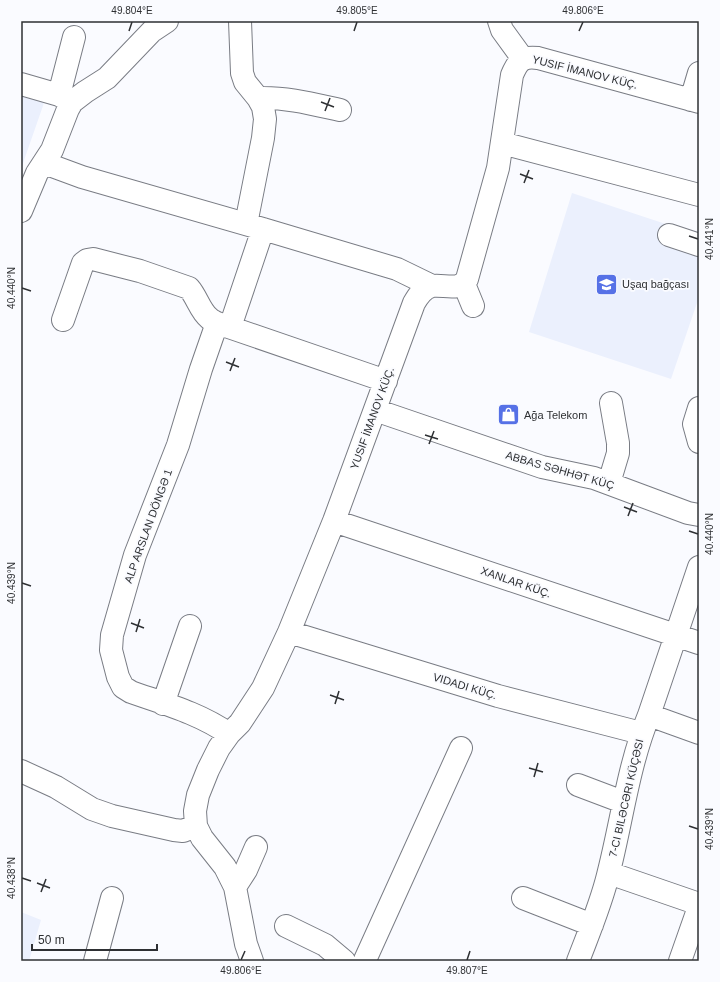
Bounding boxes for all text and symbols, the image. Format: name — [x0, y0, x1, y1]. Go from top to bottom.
text: 49.804°E — [111, 5, 153, 16]
text: 49.805°E — [336, 5, 378, 16]
text: 49.806°E — [562, 5, 604, 16]
street label: YUSIF İMANOV KÜÇ. — [531, 53, 639, 91]
text: 40.441°N — [704, 218, 715, 260]
text: 40.440°N — [6, 267, 17, 309]
school or university icon: Uşaq bağçası — [594, 271, 620, 297]
place label: Uşaq bağçası — [622, 278, 689, 290]
street label: YUSIF İMANOV KÜÇ. — [348, 365, 396, 471]
shop icon: Ağa Telekom — [496, 402, 522, 428]
place label: Ağa Telekom — [524, 409, 587, 421]
street label: ABBAS SƏHHƏT KÜÇ — [504, 449, 616, 491]
street label: ALP ARSLAN DÖNGƏ 1 — [122, 467, 174, 585]
text: 40.440°N — [704, 513, 715, 555]
text: 40.439°N — [6, 562, 17, 604]
street label: XANLAR KÜÇ. — [479, 564, 553, 600]
street label: VIDADI KÜÇ. — [432, 671, 498, 701]
street label: 7-CI BILƏCƏRI KÜÇƏSI — [607, 738, 645, 858]
text: 40.439°N — [704, 808, 715, 850]
text: 40.438°N — [6, 857, 17, 899]
scale bar — [32, 926, 157, 952]
text: 50 m — [38, 933, 65, 947]
text: 49.806°E — [220, 965, 262, 976]
text: 49.807°E — [446, 965, 488, 976]

